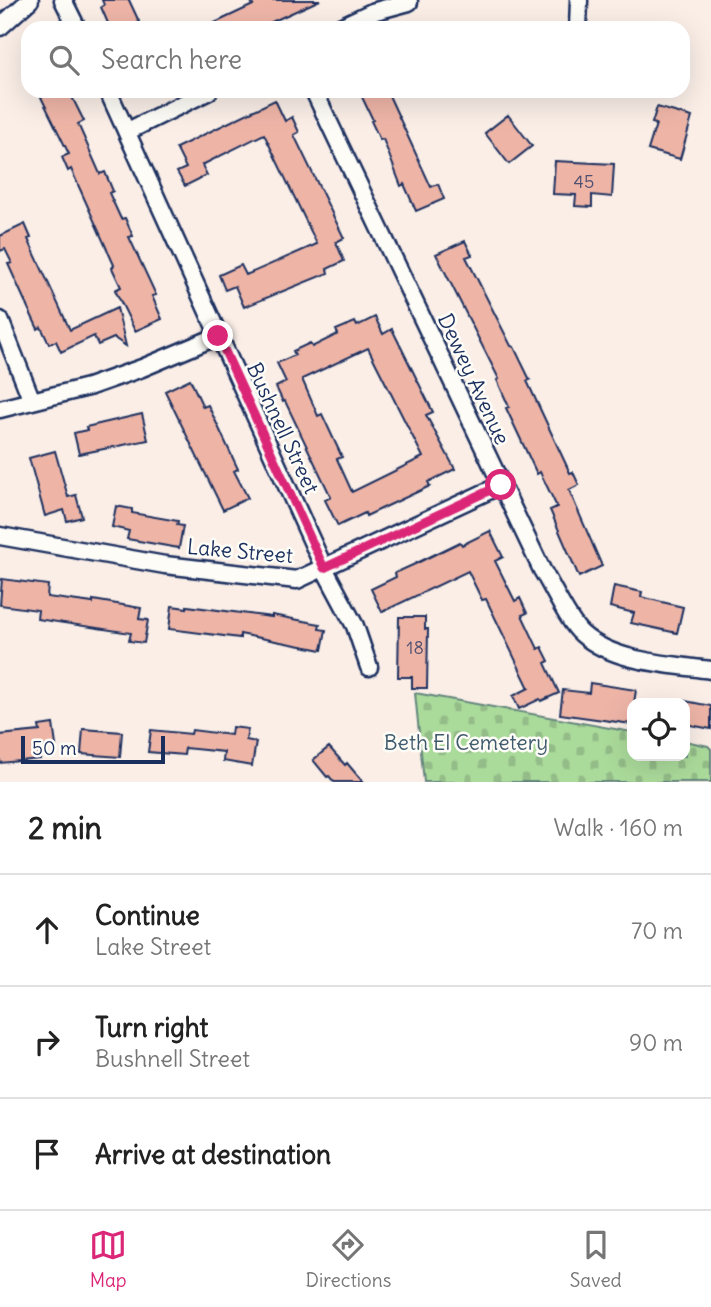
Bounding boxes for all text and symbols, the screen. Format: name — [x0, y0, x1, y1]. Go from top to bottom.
search box — [21, 21, 690, 98]
icon: search — [45, 41, 83, 79]
text: Search here — [101, 43, 242, 76]
house number: 45 — [574, 170, 594, 193]
street label: Dewey Avenue — [432, 309, 516, 449]
route end — [202, 320, 233, 351]
street label: Bushnell Street — [241, 358, 325, 498]
route start — [485, 469, 516, 500]
street label: Lake Street — [186, 533, 294, 569]
house number: 18 — [406, 636, 424, 659]
map controls — [627, 698, 690, 761]
button: locate — [627, 698, 690, 761]
park label: Beth El Cemetery — [384, 729, 548, 756]
scale bar — [21, 733, 164, 765]
text: 50 m — [32, 736, 77, 760]
text: 2 min — [28, 809, 102, 847]
text: Walk · 160 m — [554, 813, 683, 842]
text: Continue — [95, 899, 200, 932]
icon: ahead — [28, 911, 66, 949]
text: 70 m — [631, 916, 683, 945]
text: Lake Street — [95, 932, 211, 961]
text: Turn right — [95, 1011, 208, 1044]
icon: right — [28, 1023, 66, 1061]
text: 90 m — [629, 1028, 683, 1057]
text: Bushnell Street — [95, 1044, 250, 1073]
icon: arrive — [28, 1135, 66, 1173]
text: Arrive at destination — [95, 1138, 331, 1171]
tab: Map — [89, 1226, 127, 1292]
tab: Directions — [306, 1226, 391, 1292]
tab: Saved — [570, 1226, 622, 1292]

